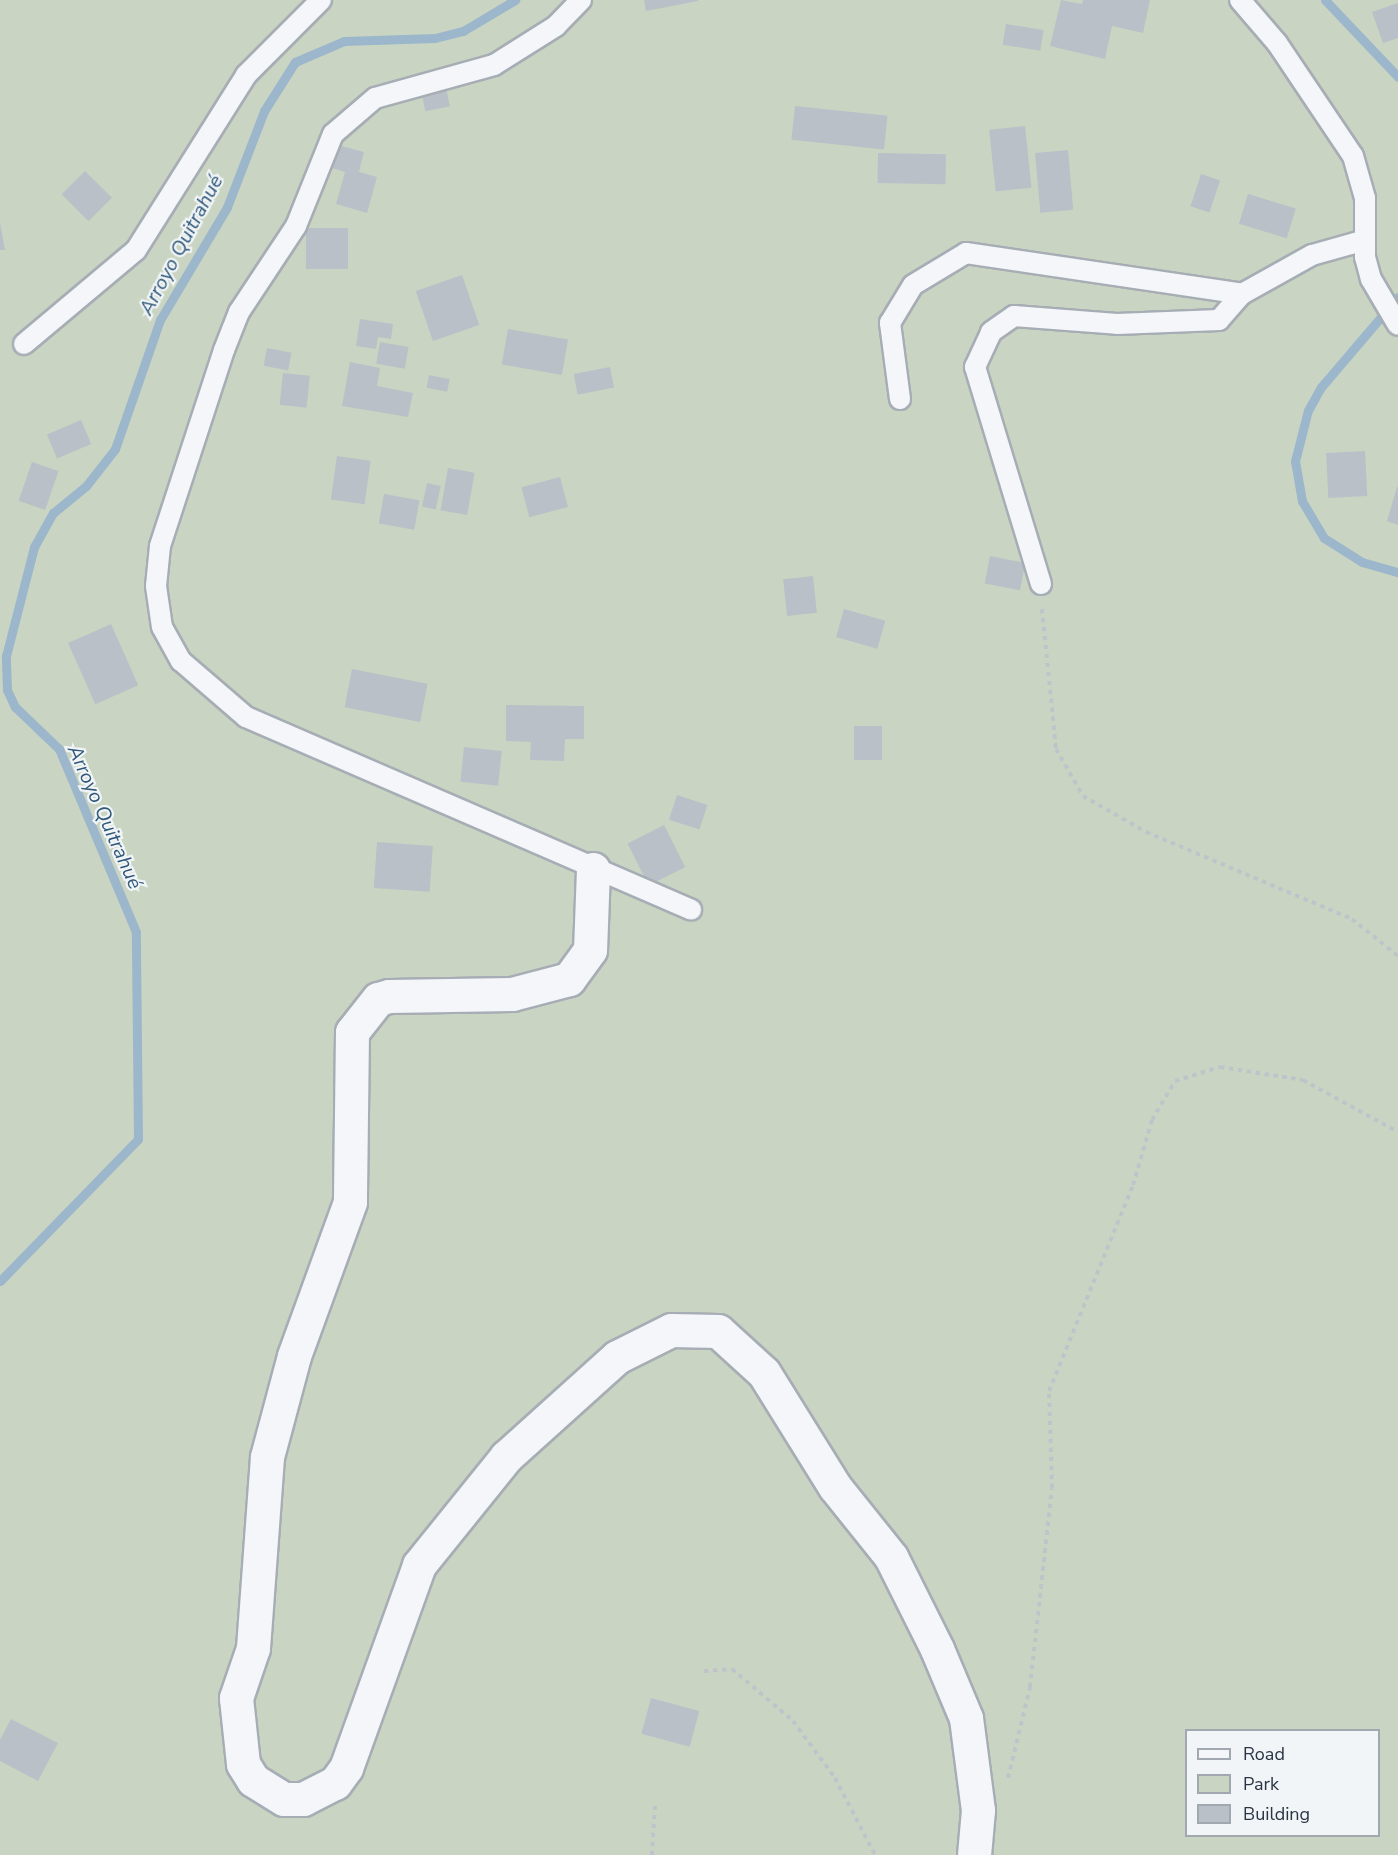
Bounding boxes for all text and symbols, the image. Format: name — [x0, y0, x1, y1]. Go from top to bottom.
water label: Arroyo Quitrahué — [134, 171, 228, 319]
water label: Arroyo Quitrahué — [62, 741, 148, 893]
legend — [1185, 1729, 1380, 1837]
text: Road — [1243, 1742, 1285, 1766]
text: Park — [1243, 1772, 1279, 1796]
text: Building — [1243, 1802, 1310, 1826]

